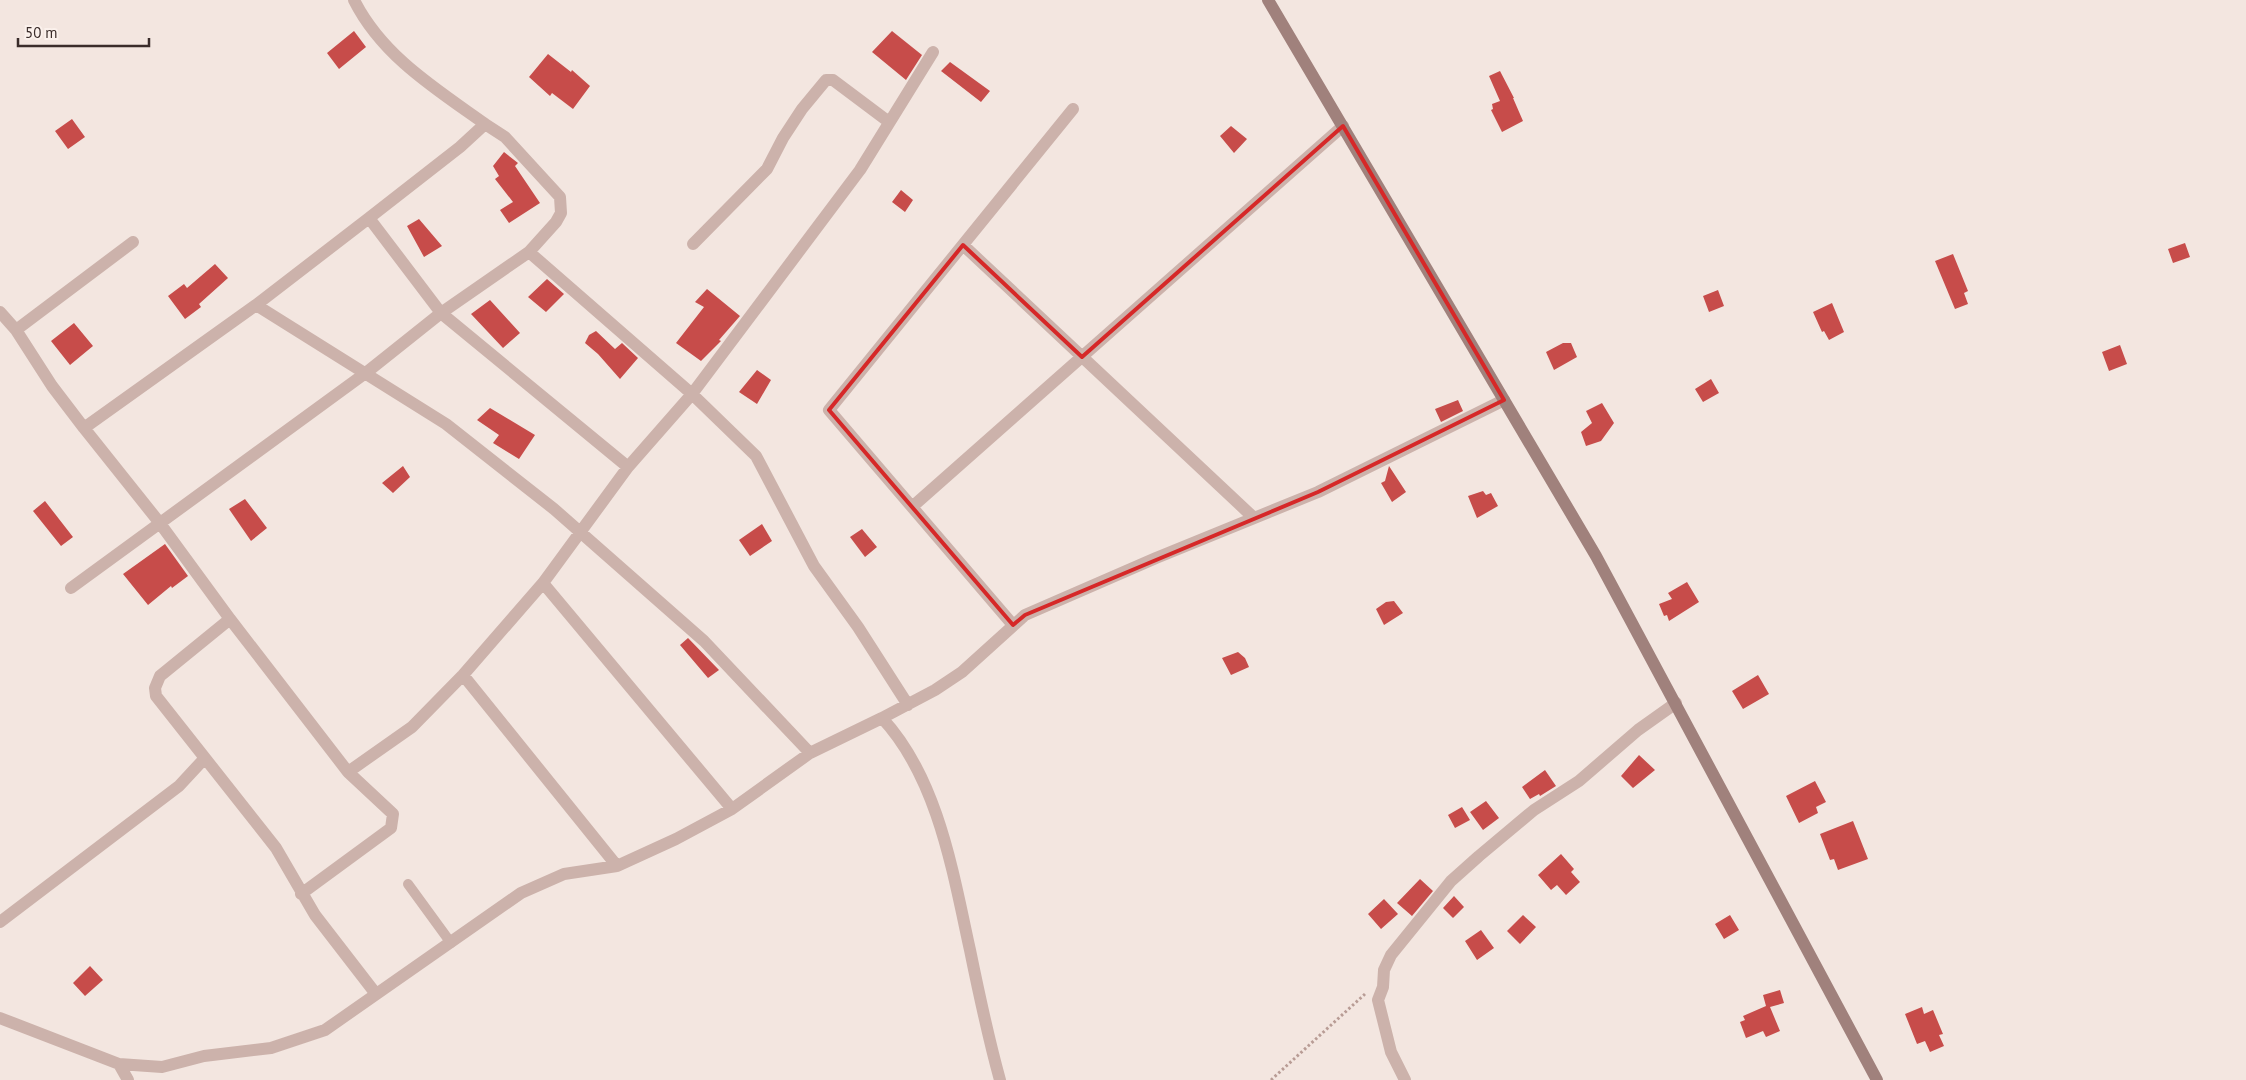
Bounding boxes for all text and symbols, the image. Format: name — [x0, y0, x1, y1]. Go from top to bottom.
scale bar — [18, 15, 149, 47]
text: 50 m — [25, 23, 58, 42]

